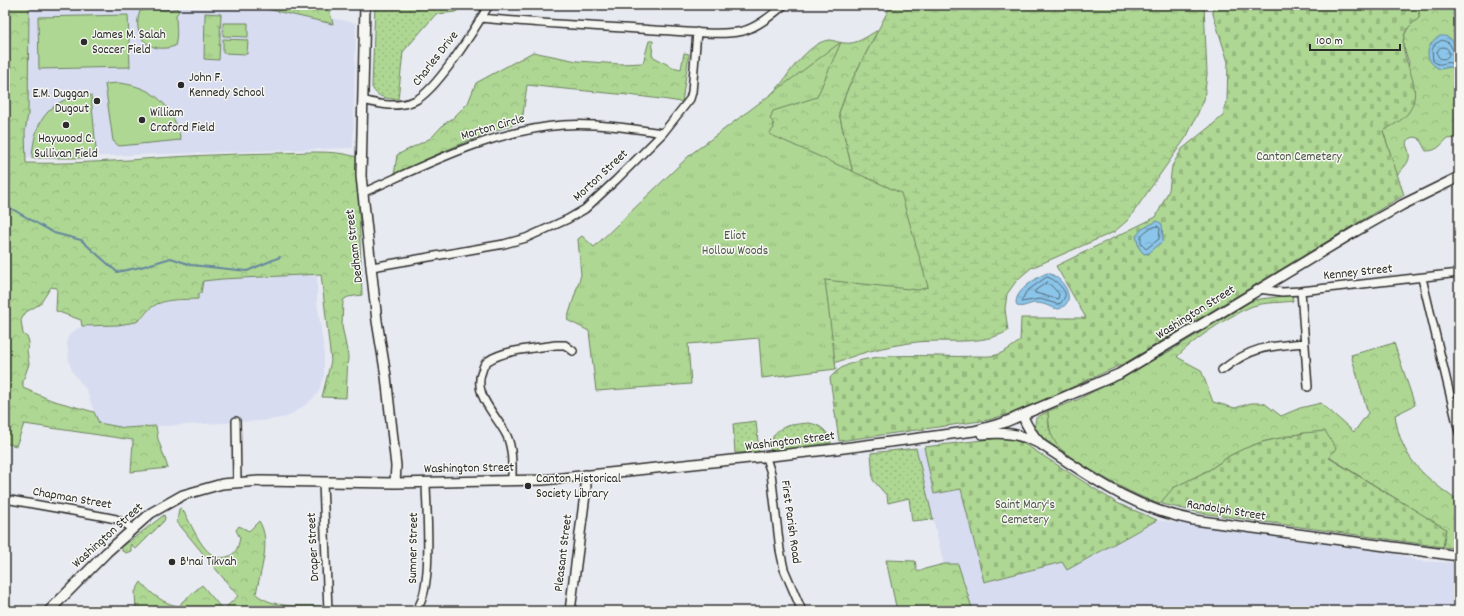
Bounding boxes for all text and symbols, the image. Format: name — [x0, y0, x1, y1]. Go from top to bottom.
place label: James M. Salah Soccer Field — [92, 26, 166, 60]
scale bar — [1310, 26, 1400, 52]
street label: Charles Drive — [408, 27, 464, 91]
text: 100 m — [1316, 33, 1343, 50]
marker: James M. Salah Soccer Field — [79, 37, 89, 47]
place label: John F. Kennedy School — [189, 69, 264, 103]
marker: John F. Kennedy School — [176, 80, 186, 90]
place label: E.M. Duggan Dugout — [32, 85, 89, 119]
marker: E.M. Duggan Dugout — [92, 96, 102, 106]
place label: William Craford Field — [150, 104, 215, 138]
street label: Morton Circle — [459, 110, 527, 146]
marker: William Craford Field — [137, 115, 147, 125]
marker: Haywood C. Sullivan Field — [61, 120, 71, 130]
place label: Haywood C. Sullivan Field — [34, 130, 98, 164]
street label: Morton Street — [569, 145, 633, 207]
park label: Canton Cemetery — [1256, 148, 1342, 167]
street label: Dedham Street — [341, 208, 369, 284]
park label: Eliot Hollow Woods — [702, 227, 768, 261]
street label: Kenney Street — [1323, 260, 1394, 286]
street label: Washington Street — [1153, 281, 1239, 345]
street label: Washington Street — [744, 427, 836, 457]
street label: Washington Street — [424, 459, 514, 479]
place label: Canton Historical Society Library — [536, 470, 621, 504]
street label: First Parish Road — [775, 479, 805, 565]
marker: Canton Historical Society Library — [523, 481, 533, 491]
street label: Chapman Street — [31, 483, 113, 515]
street label: Randolph Street — [1185, 495, 1267, 527]
park label: Saint Mary's Cemetery — [995, 496, 1055, 530]
street label: Washington Street — [68, 499, 148, 573]
street label: Draper Street — [303, 512, 325, 582]
street label: Sumner Street — [404, 512, 424, 584]
street label: Pleasant Street — [550, 513, 578, 593]
place label: B'nai Tikvah — [180, 553, 237, 572]
marker: B'nai Tikvah — [167, 557, 177, 567]

